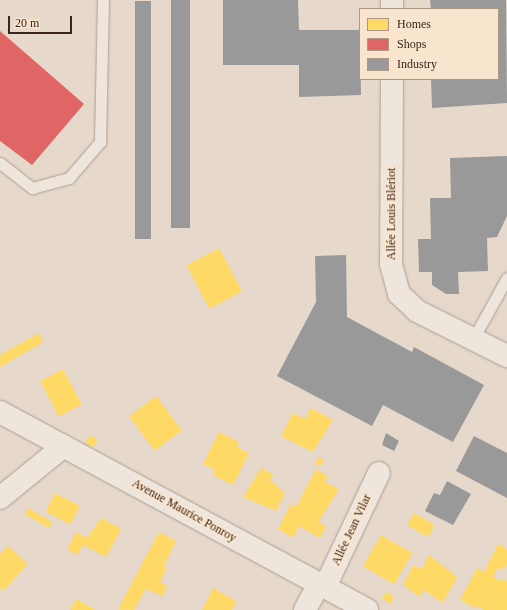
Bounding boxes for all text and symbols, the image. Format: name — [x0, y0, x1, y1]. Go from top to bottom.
scale bar — [10, 8, 74, 34]
legend — [359, 8, 499, 80]
text: 20 m — [15, 16, 39, 30]
text: Homes — [397, 17, 431, 31]
text: Shops — [397, 37, 426, 51]
text: Industry — [397, 57, 437, 71]
street label: Allée Louis Blériot — [385, 168, 399, 260]
street label: Avenue Maurice Ponroy — [129, 476, 239, 546]
street label: Allée Jean Vilar — [329, 492, 375, 568]

